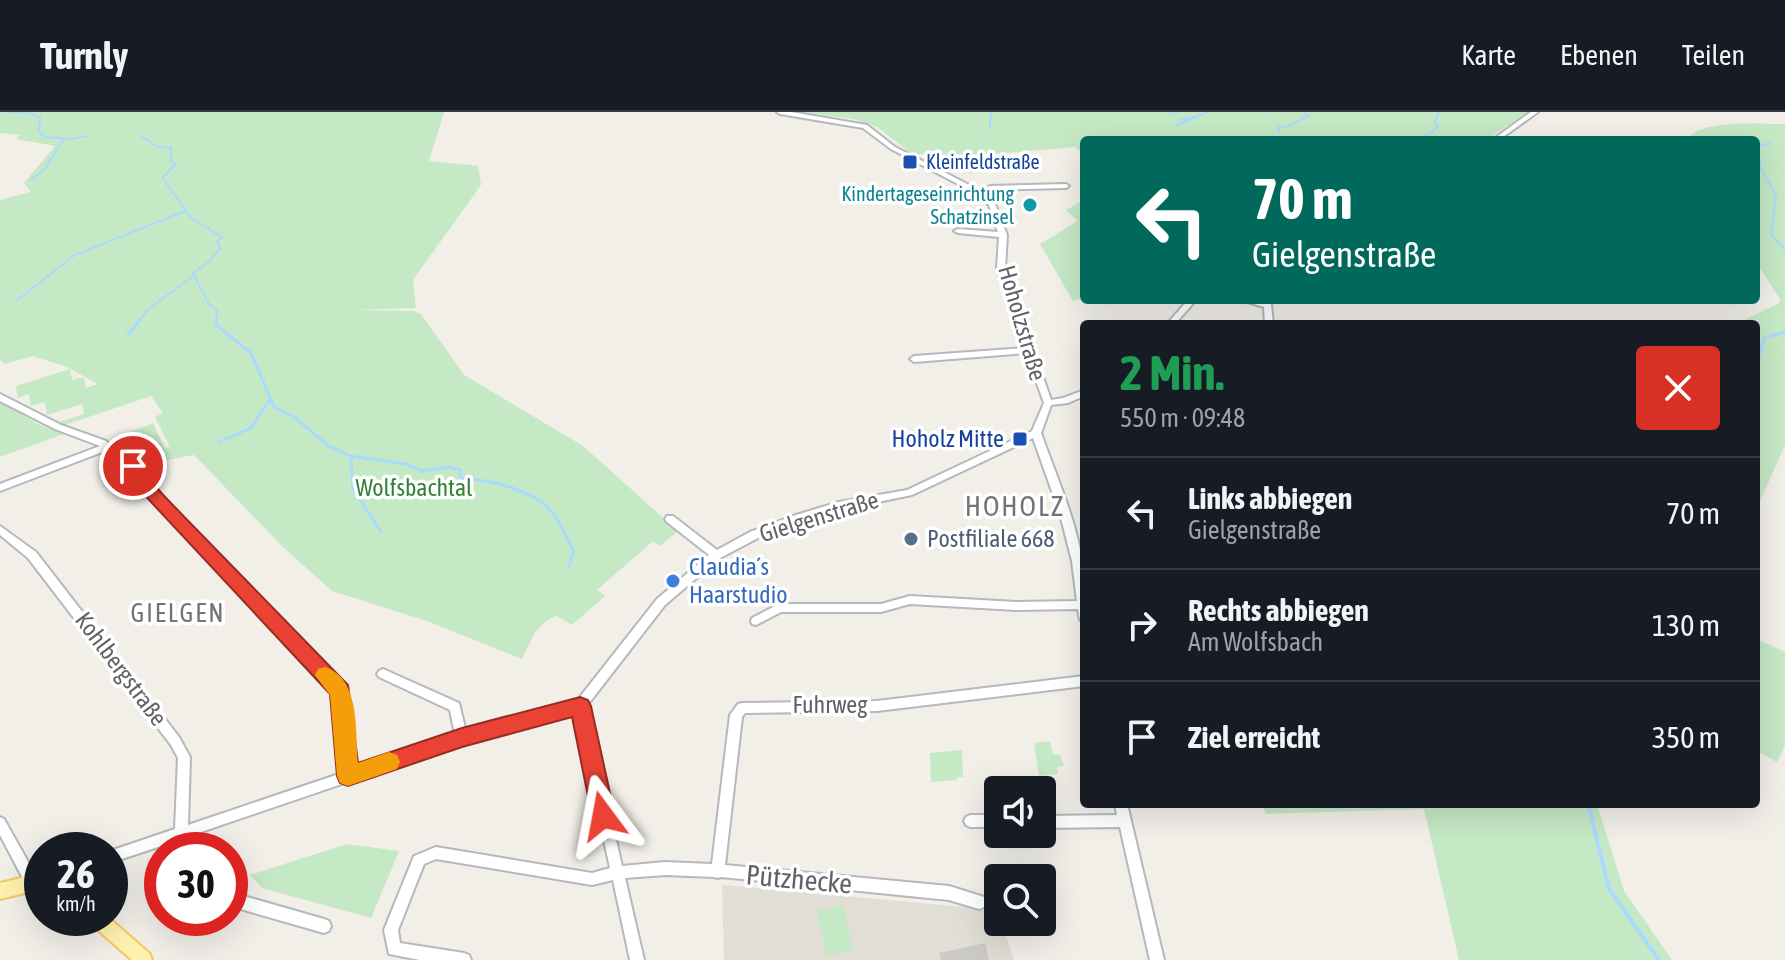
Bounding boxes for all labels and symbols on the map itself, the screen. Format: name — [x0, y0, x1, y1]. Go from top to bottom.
place label: Kleinfeldstraße — [926, 150, 1040, 173]
marker: Kleinfeldstraße — [901, 153, 919, 171]
place label: Kindertageseinrichtung Schatzinsel — [842, 182, 1015, 228]
marker: Kindertageseinrichtung Schatzinsel — [1021, 196, 1039, 214]
street label: Hoholzstraße — [993, 262, 1052, 384]
place label: Hoholz Mitte — [891, 425, 1004, 452]
marker: Hoholz Mitte — [1011, 430, 1029, 448]
pin — [99, 432, 167, 500]
park label: Wolfsbachtal — [356, 474, 473, 501]
street label: Gielgenstraße — [756, 486, 882, 547]
district label: HOHOLZ — [965, 490, 1065, 522]
place label: Postfiliale 668 — [927, 525, 1055, 552]
marker: Postfiliale 668 — [902, 530, 920, 548]
place label: Claudia´s Haarstudio — [689, 553, 788, 608]
marker: Claudia´s Haarstudio — [664, 572, 682, 590]
district label: GIELGEN — [130, 598, 226, 628]
street label: Kohlbergstraße — [70, 607, 173, 731]
street label: Fuhrweg — [792, 691, 868, 718]
position arrow — [561, 774, 645, 858]
speed limit sign: 30 — [144, 832, 248, 936]
street label: Pützhecke — [745, 858, 853, 900]

